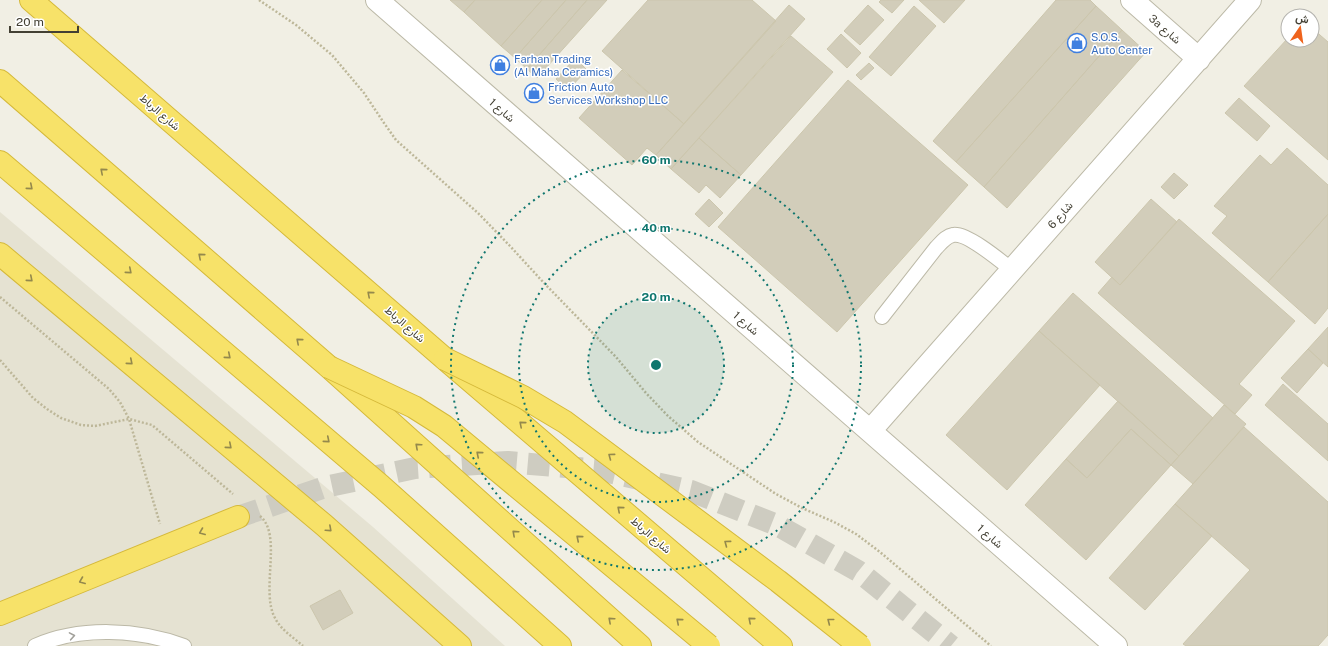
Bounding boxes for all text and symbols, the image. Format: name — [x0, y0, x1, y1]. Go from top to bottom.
scale bar — [10, 8, 78, 34]
north arrow — [1280, 8, 1320, 48]
text: ش — [1294, 11, 1310, 27]
street label: 3a شارع — [1145, 12, 1183, 48]
text: 20 m — [16, 15, 44, 29]
place label: S.O.S. Auto Center — [1091, 31, 1153, 56]
shop icon: S.O.S. Auto Center — [1066, 32, 1088, 54]
place label: Farhan Trading (Al Maha Ceramics) — [514, 53, 613, 78]
shop icon: Farhan Trading (Al Maha Ceramics) — [489, 54, 511, 76]
place label: Friction Auto Services Workshop LLC — [548, 81, 668, 106]
shop icon: Friction Auto Services Workshop LLC — [523, 82, 545, 104]
street label: شارع الرباط — [136, 91, 183, 134]
street label: شارع 1 — [486, 96, 517, 126]
text: 60 m — [641, 153, 671, 167]
one-way arrow — [100, 168, 108, 175]
one-way arrow — [25, 182, 32, 189]
street label: شارع 6 — [1045, 199, 1077, 232]
text: 40 m — [641, 221, 671, 235]
one-way arrow — [199, 254, 206, 261]
one-way arrow — [124, 267, 131, 274]
one-way arrow — [25, 275, 33, 282]
text: 20 m — [642, 290, 671, 304]
one-way arrow — [367, 291, 375, 298]
street label: شارع الرباط — [381, 303, 428, 346]
street label: شارع 1 — [730, 309, 761, 339]
one-way arrow — [297, 339, 304, 346]
one-way arrow — [223, 351, 230, 358]
one-way arrow — [125, 358, 132, 365]
centre of rings — [649, 358, 663, 372]
one-way arrow — [519, 422, 526, 429]
one-way arrow — [322, 435, 329, 442]
one-way arrow — [225, 441, 232, 448]
one-way arrow — [415, 443, 423, 451]
one-way arrow — [476, 452, 484, 459]
one-way arrow — [609, 454, 616, 461]
one-way arrow — [618, 506, 625, 513]
street label: شارع الرباط — [627, 514, 674, 557]
street label: شارع 1 — [974, 522, 1005, 552]
one-way arrow — [324, 525, 332, 532]
one-way arrow — [199, 527, 206, 535]
one-way arrow — [512, 531, 519, 538]
one-way arrow — [576, 535, 584, 542]
one-way arrow — [724, 540, 731, 547]
one-way arrow — [78, 576, 85, 584]
one-way arrow — [608, 617, 616, 625]
one-way arrow — [748, 618, 756, 625]
one-way arrow — [676, 619, 683, 626]
one-way arrow — [828, 619, 835, 626]
one-way arrow — [69, 632, 75, 641]

